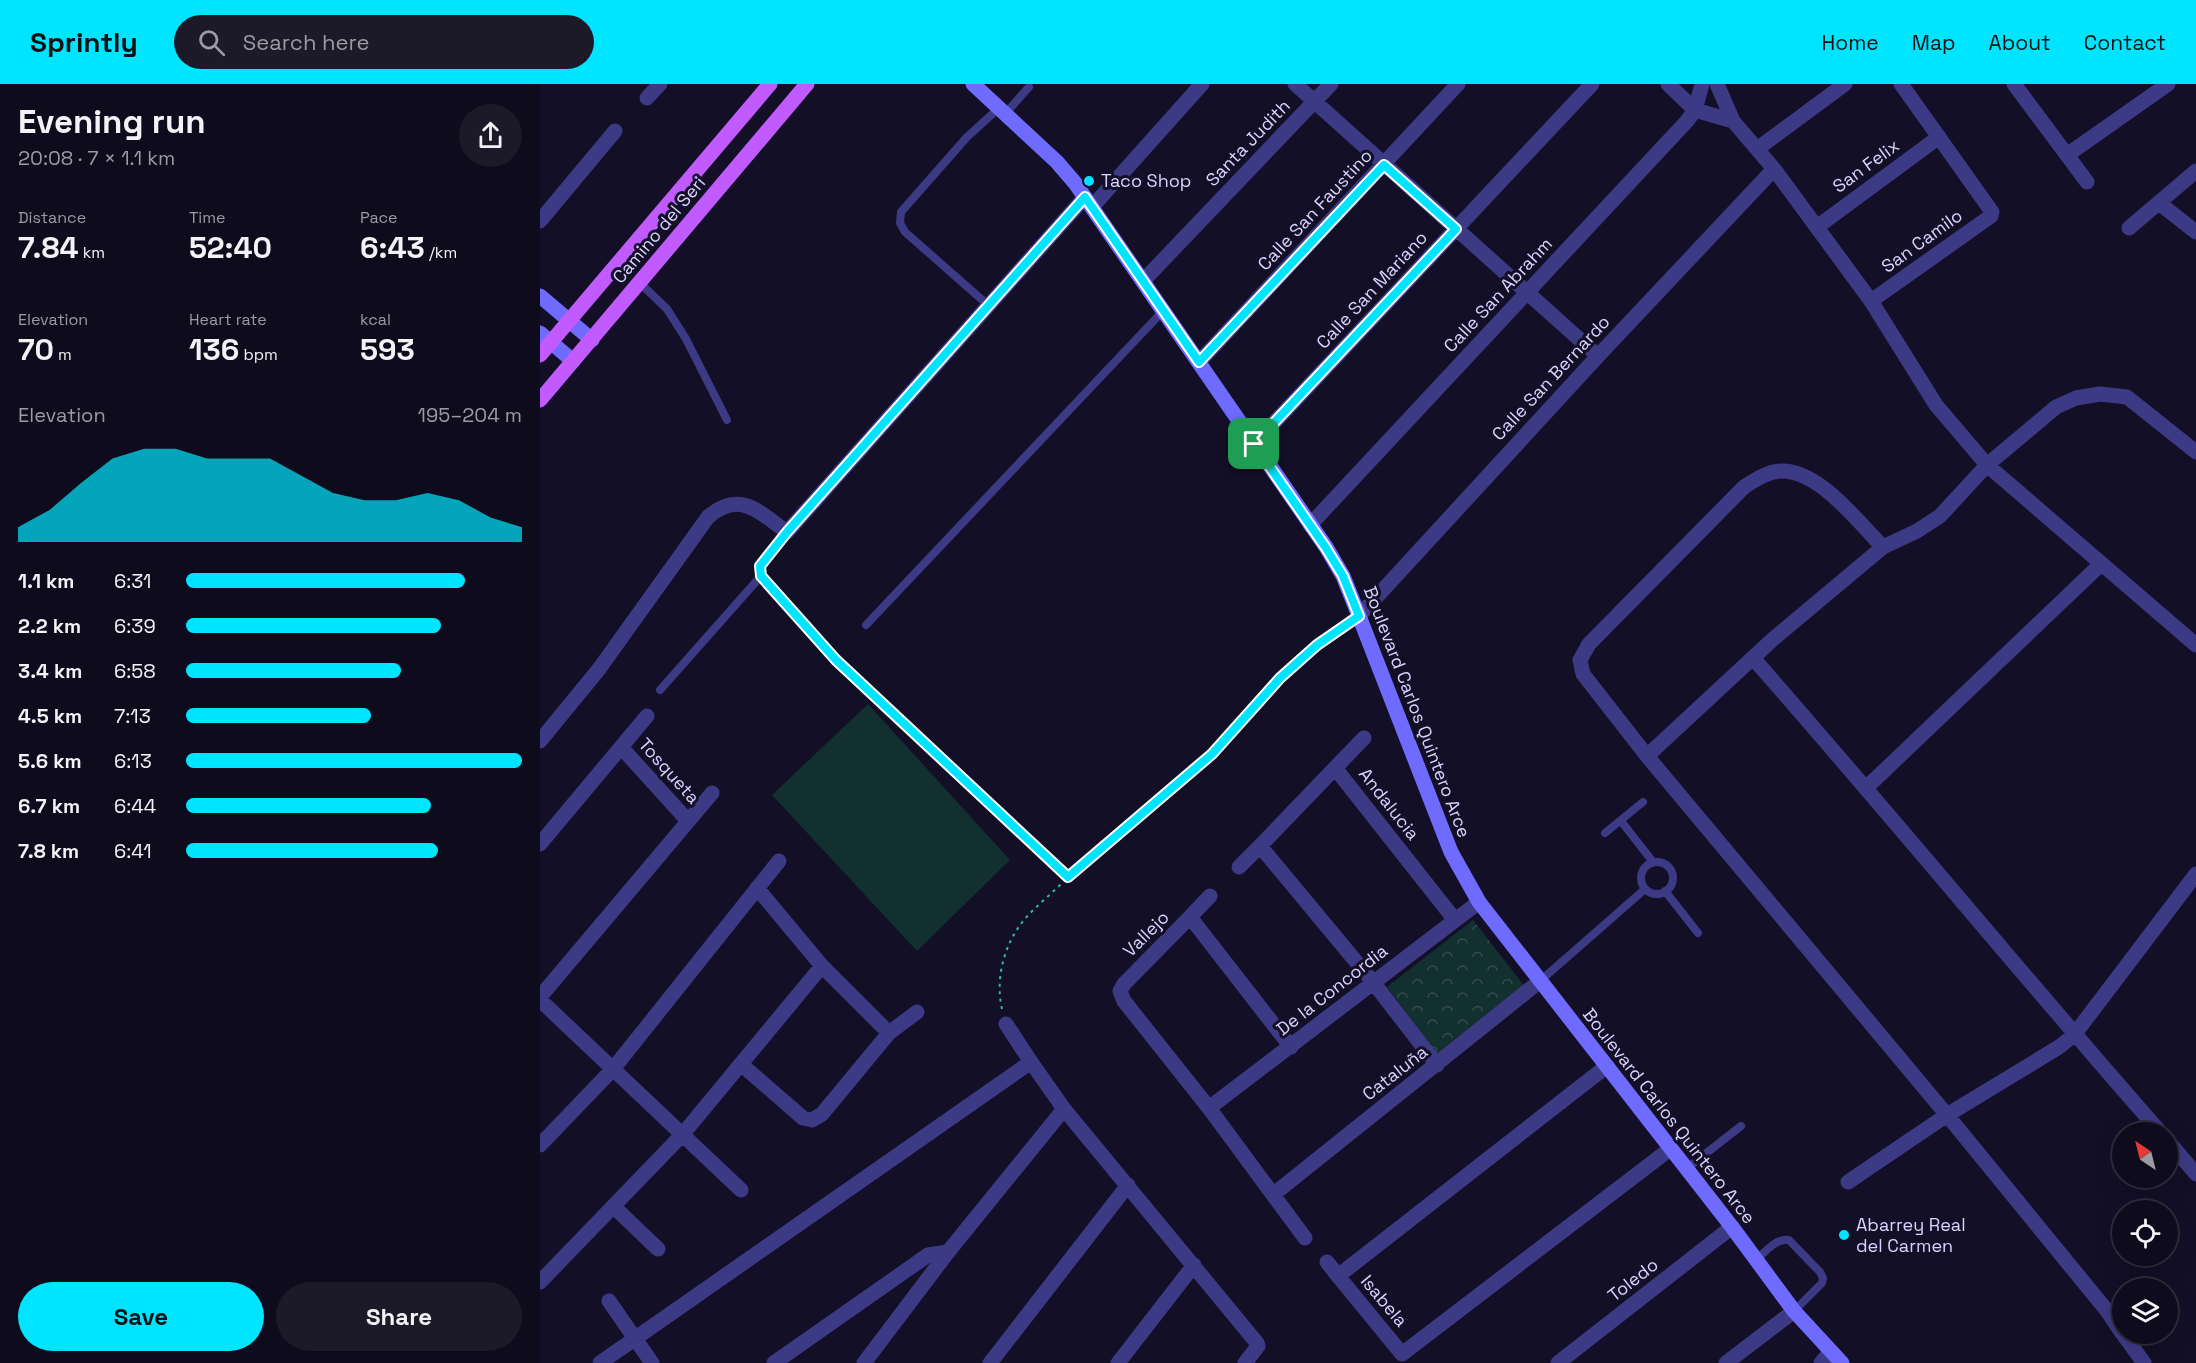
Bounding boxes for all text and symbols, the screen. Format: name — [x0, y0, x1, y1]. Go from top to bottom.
search box — [174, 15, 594, 69]
text: Sprintly — [30, 24, 138, 60]
icon: search — [195, 26, 228, 59]
text: Search here — [243, 28, 370, 56]
text: Home — [1821, 29, 1879, 56]
text: Map — [1912, 29, 1956, 56]
text: About — [1989, 29, 2051, 56]
text: Contact — [2084, 29, 2166, 56]
street label: Santa Judith — [1200, 94, 1295, 191]
text: Evening run — [18, 101, 206, 143]
button: share — [459, 104, 522, 167]
street label: San Felix — [1828, 134, 1904, 197]
street label: Calle San Faustino — [1252, 144, 1377, 275]
text: 20:08 · 7 × 1.1 km — [18, 145, 175, 171]
place label: Taco Shop — [1101, 169, 1191, 192]
street label: Camino del Seri — [607, 171, 710, 288]
marker: Taco Shop — [1082, 174, 1096, 188]
street label: San Camilo — [1877, 204, 1967, 278]
text: Distance — [18, 207, 86, 228]
text: Time — [189, 207, 225, 228]
text: Pace — [360, 207, 397, 228]
street label: Calle San Mariano — [1311, 226, 1432, 353]
text: 7.84 — [18, 228, 79, 267]
text: 52:40 — [189, 228, 272, 267]
text: 6:43 — [360, 228, 425, 267]
street label: Calle San Abrahm — [1438, 232, 1557, 357]
text: km — [79, 242, 105, 263]
text: /km — [425, 242, 457, 263]
text: Elevation — [18, 309, 88, 330]
text: Heart rate — [189, 309, 267, 330]
text: kcal — [360, 309, 391, 330]
street label: Calle San Bernardo — [1487, 310, 1615, 445]
text: 70 — [18, 330, 54, 369]
text: 136 — [189, 330, 239, 369]
text: 593 — [360, 330, 415, 369]
text: m — [54, 344, 72, 365]
text: bpm — [239, 344, 278, 365]
text: Elevation — [18, 402, 106, 428]
text: 195–204 m — [418, 402, 522, 428]
pin — [1228, 418, 1279, 469]
icon: arrive — [1237, 427, 1270, 460]
text: 1.1 km — [18, 568, 74, 594]
text: 6:31 — [114, 568, 151, 594]
street label: Boulevard Carlos Quintero Arce — [1359, 583, 1476, 841]
text: 2.2 km — [18, 613, 81, 639]
text: 6:39 — [114, 613, 156, 639]
text: 3.4 km — [18, 658, 82, 684]
text: 6:58 — [114, 658, 156, 684]
text: 4.5 km — [18, 703, 82, 729]
text: 7:13 — [114, 703, 151, 729]
street label: Tosqueta — [634, 733, 705, 808]
text: 5.6 km — [18, 748, 82, 774]
text: 6:13 — [114, 748, 152, 774]
street label: Andalucia — [1354, 763, 1425, 844]
text: 6.7 km — [18, 793, 80, 819]
text: 6:44 — [114, 793, 156, 819]
text: 7.8 km — [18, 838, 79, 864]
text: 6:41 — [114, 838, 152, 864]
street label: Vallejo — [1118, 906, 1174, 962]
street label: De la Concordia — [1271, 939, 1392, 1040]
street label: Boulevard Carlos Quintero Arce — [1578, 1003, 1761, 1228]
street label: Cataluña — [1357, 1040, 1432, 1105]
north arrow — [2112, 1122, 2178, 1188]
map controls — [2112, 1122, 2178, 1344]
button: locate — [2112, 1200, 2178, 1266]
place label: Abarrey Real del Carmen — [1856, 1213, 1966, 1257]
marker: Abarrey Real del Carmen — [1837, 1228, 1851, 1242]
street label: Toledo — [1603, 1253, 1663, 1306]
street label: Isabela — [1356, 1270, 1413, 1332]
button: layers — [2112, 1278, 2178, 1344]
button: Save — [18, 1282, 264, 1351]
button: Share — [276, 1282, 522, 1351]

